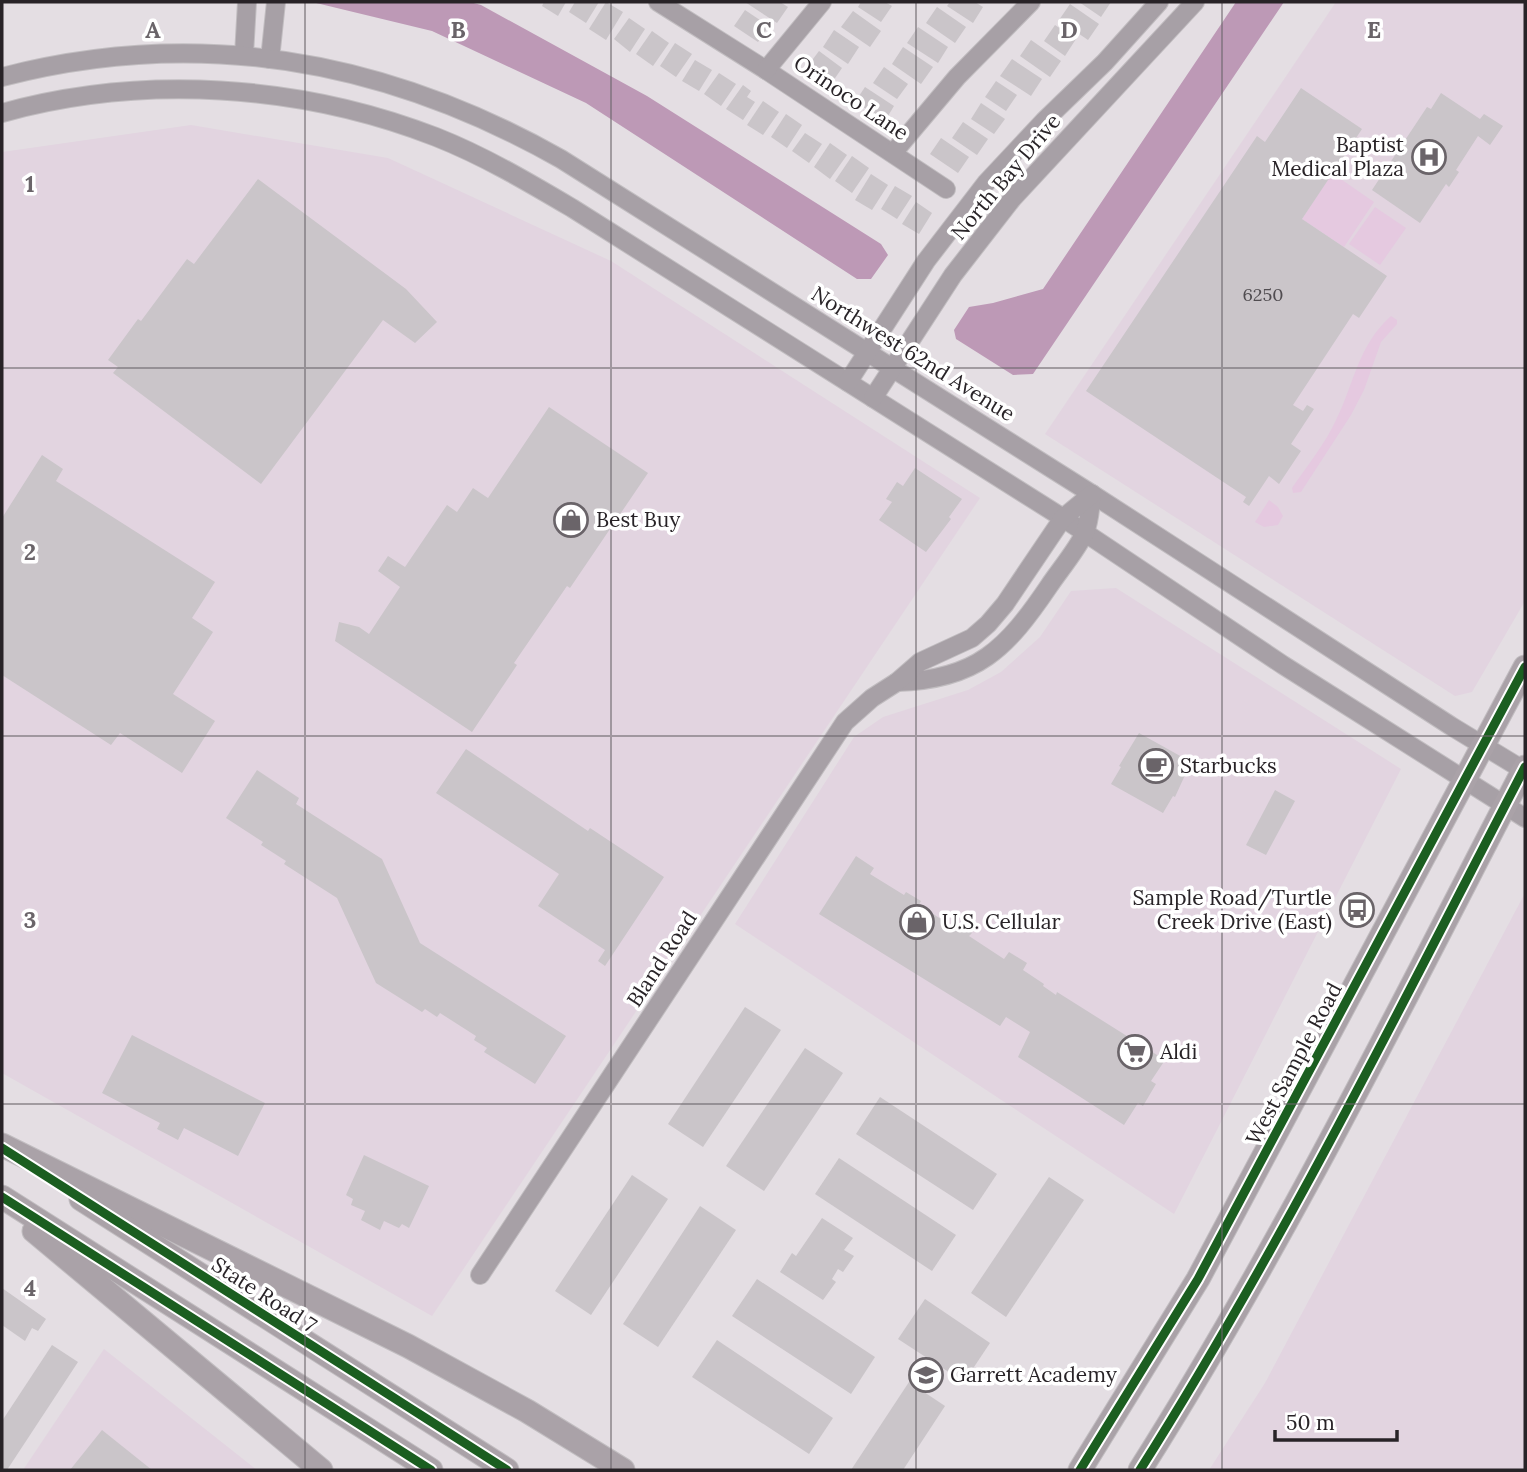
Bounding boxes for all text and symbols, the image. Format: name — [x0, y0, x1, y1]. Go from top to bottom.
text: A — [145, 15, 161, 44]
text: B — [450, 15, 466, 44]
text: C — [756, 15, 772, 44]
text: D — [1060, 15, 1078, 44]
text: E — [1367, 15, 1381, 44]
street label: Orinoco Lane — [789, 49, 914, 146]
street label: North Bay Drive — [945, 108, 1066, 245]
place label: Baptist Medical Plaza — [1271, 131, 1405, 182]
hospital icon: Baptist Medical Plaza — [1410, 138, 1448, 176]
text: 1 — [25, 169, 35, 198]
street label: Northwest 62nd Avenue — [807, 280, 1020, 427]
house number: 6250 — [1242, 283, 1284, 306]
shop icon: Best Buy — [552, 501, 590, 539]
place label: Best Buy — [596, 506, 680, 533]
text: 2 — [24, 537, 36, 566]
cafe icon: Starbucks — [1137, 747, 1175, 785]
place label: Starbucks — [1180, 752, 1277, 779]
place label: Sample Road/Turtle Creek Drive (East) — [1132, 884, 1332, 935]
bus stop icon: Sample Road/Turtle Creek Drive (East) — [1338, 891, 1376, 929]
shop icon: U.S. Cellular — [898, 903, 936, 941]
text: 3 — [24, 905, 36, 934]
street label: Bland Road — [621, 906, 703, 1012]
place label: U.S. Cellular — [942, 908, 1061, 935]
street label: West Sample Road — [1239, 978, 1348, 1150]
supermarket icon: Aldi — [1116, 1033, 1154, 1071]
place label: Aldi — [1159, 1038, 1197, 1065]
street label: State Road 7 — [207, 1251, 322, 1339]
text: 4 — [24, 1273, 36, 1302]
school or university icon: Garrett Academy — [907, 1356, 945, 1394]
place label: Garrett Academy — [950, 1361, 1117, 1388]
scale bar — [1275, 1398, 1398, 1442]
text: 50 m — [1286, 1409, 1335, 1436]

